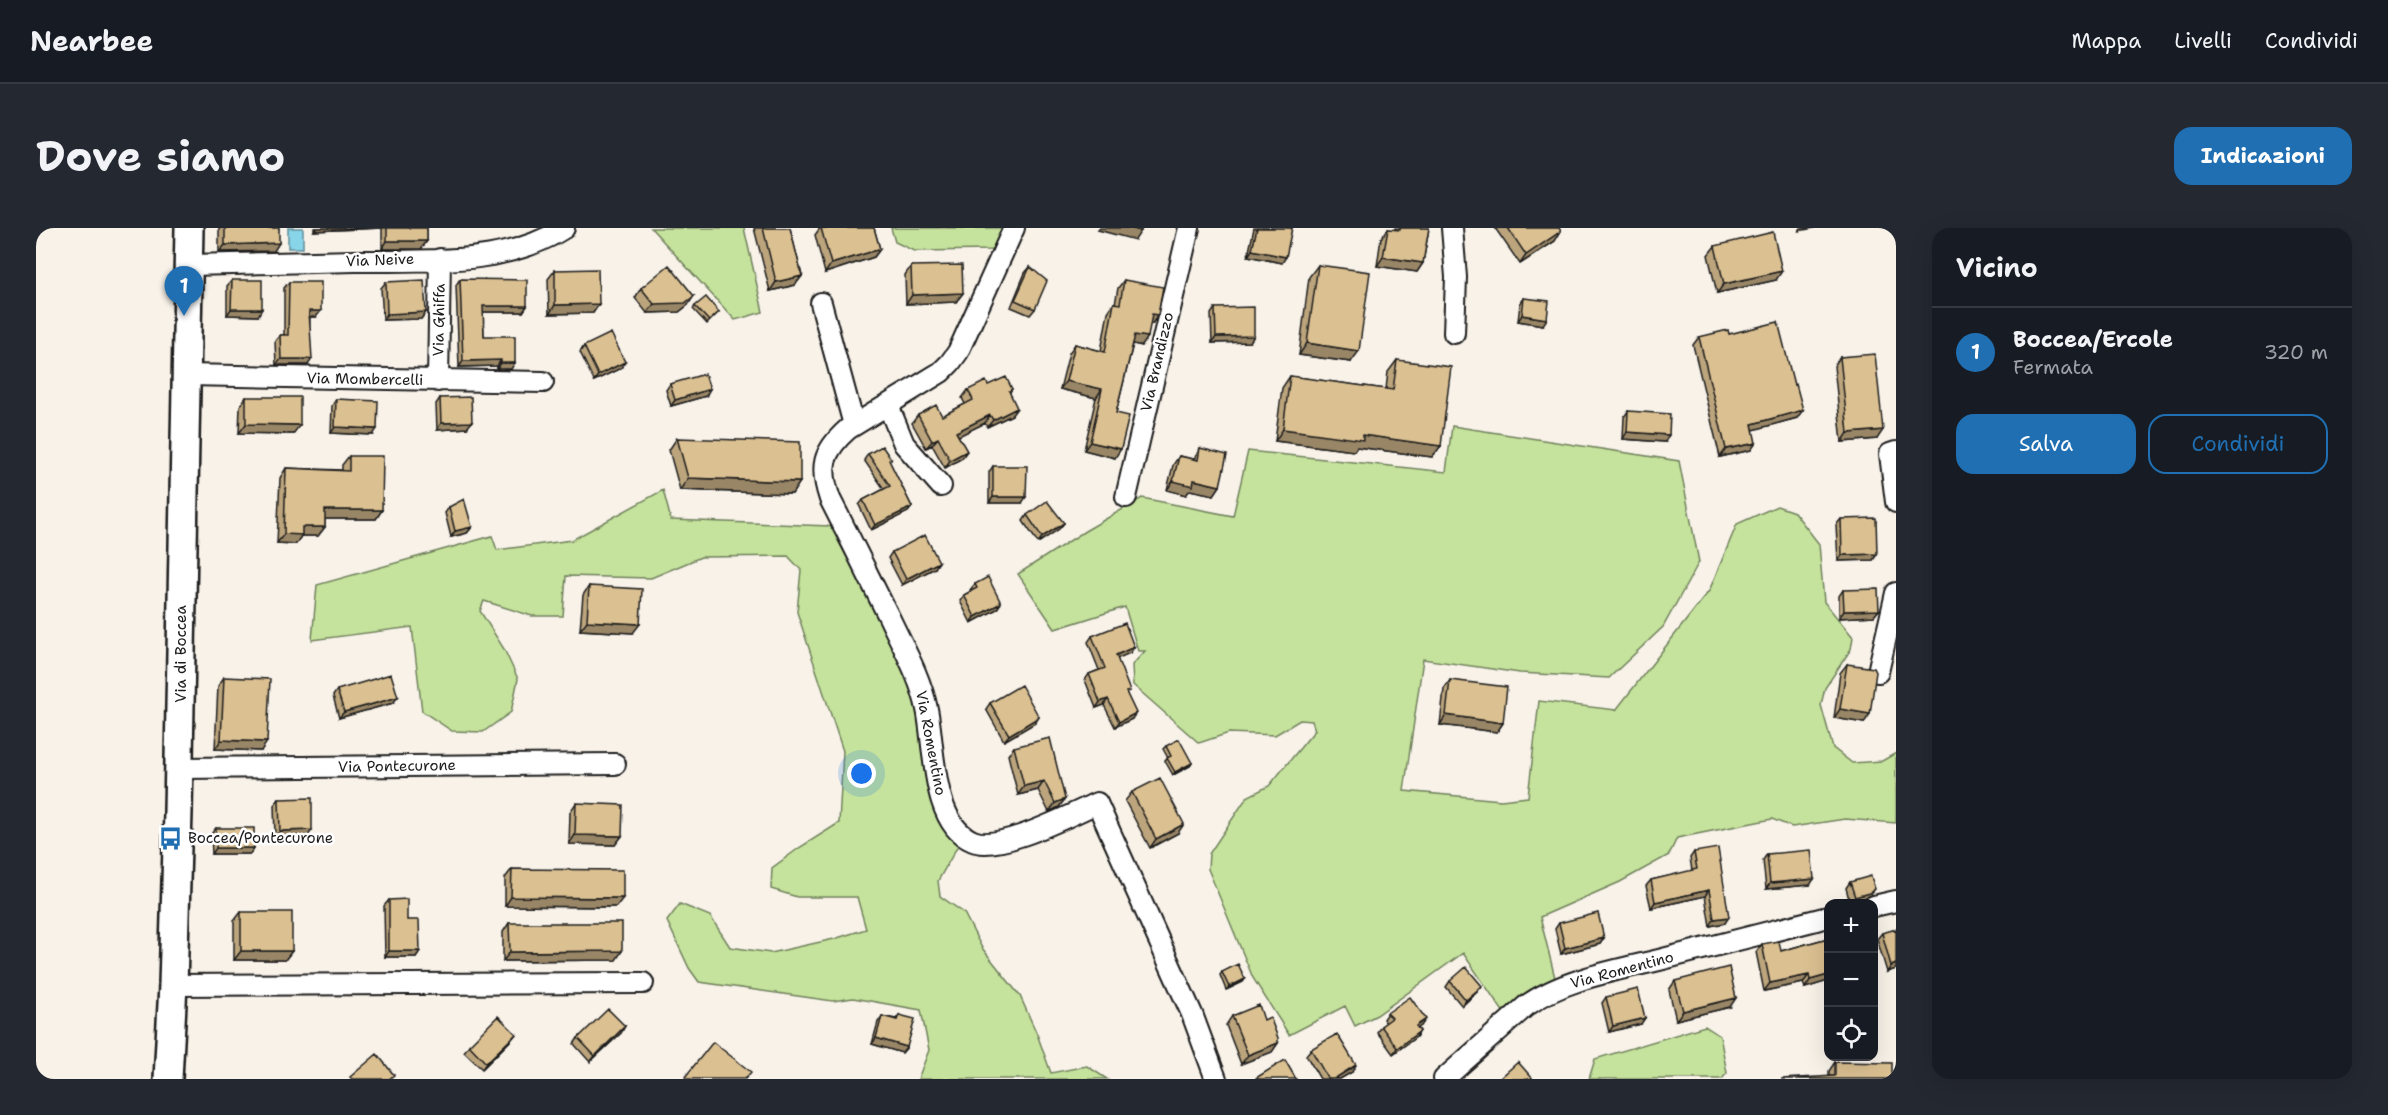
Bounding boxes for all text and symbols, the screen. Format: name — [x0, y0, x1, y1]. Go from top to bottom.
text: Nearbee — [30, 22, 153, 60]
text: Mappa — [2071, 27, 2141, 55]
text: Livelli — [2174, 27, 2232, 55]
text: Condividi — [2265, 27, 2358, 55]
button: Indicazioni — [2174, 127, 2352, 185]
text: Dove siamo — [36, 128, 285, 184]
street label: Via Neive — [345, 249, 415, 271]
text: Vicino — [1956, 250, 2038, 285]
pin: 1 — [164, 266, 204, 316]
street label: Via Ghiffa — [428, 283, 450, 357]
street label: Via Brandizzo — [1136, 310, 1178, 414]
text: Boccea/Ercole — [2013, 325, 2173, 354]
text: 1 — [1971, 339, 1980, 365]
text: 320 m — [2264, 339, 2328, 365]
text: Fermata — [2013, 354, 2093, 380]
street label: Via Mombercelli — [306, 368, 424, 390]
button: Salva — [1956, 414, 2136, 474]
button: Condividi — [2148, 414, 2328, 474]
street label: Via di Boccea — [171, 605, 191, 703]
street label: Via Romentino — [911, 689, 951, 797]
street label: Via Pontecurone — [338, 755, 456, 777]
your location — [847, 759, 876, 788]
bus stop icon: Boccea/Pontecurone — [157, 825, 183, 851]
place label: Boccea/Pontecurone — [188, 828, 333, 848]
map controls — [1824, 899, 1878, 1061]
button: + — [1824, 899, 1878, 953]
street label: Via Romentino — [1568, 947, 1676, 993]
button: − — [1824, 953, 1878, 1007]
button: locate — [1824, 1007, 1878, 1061]

